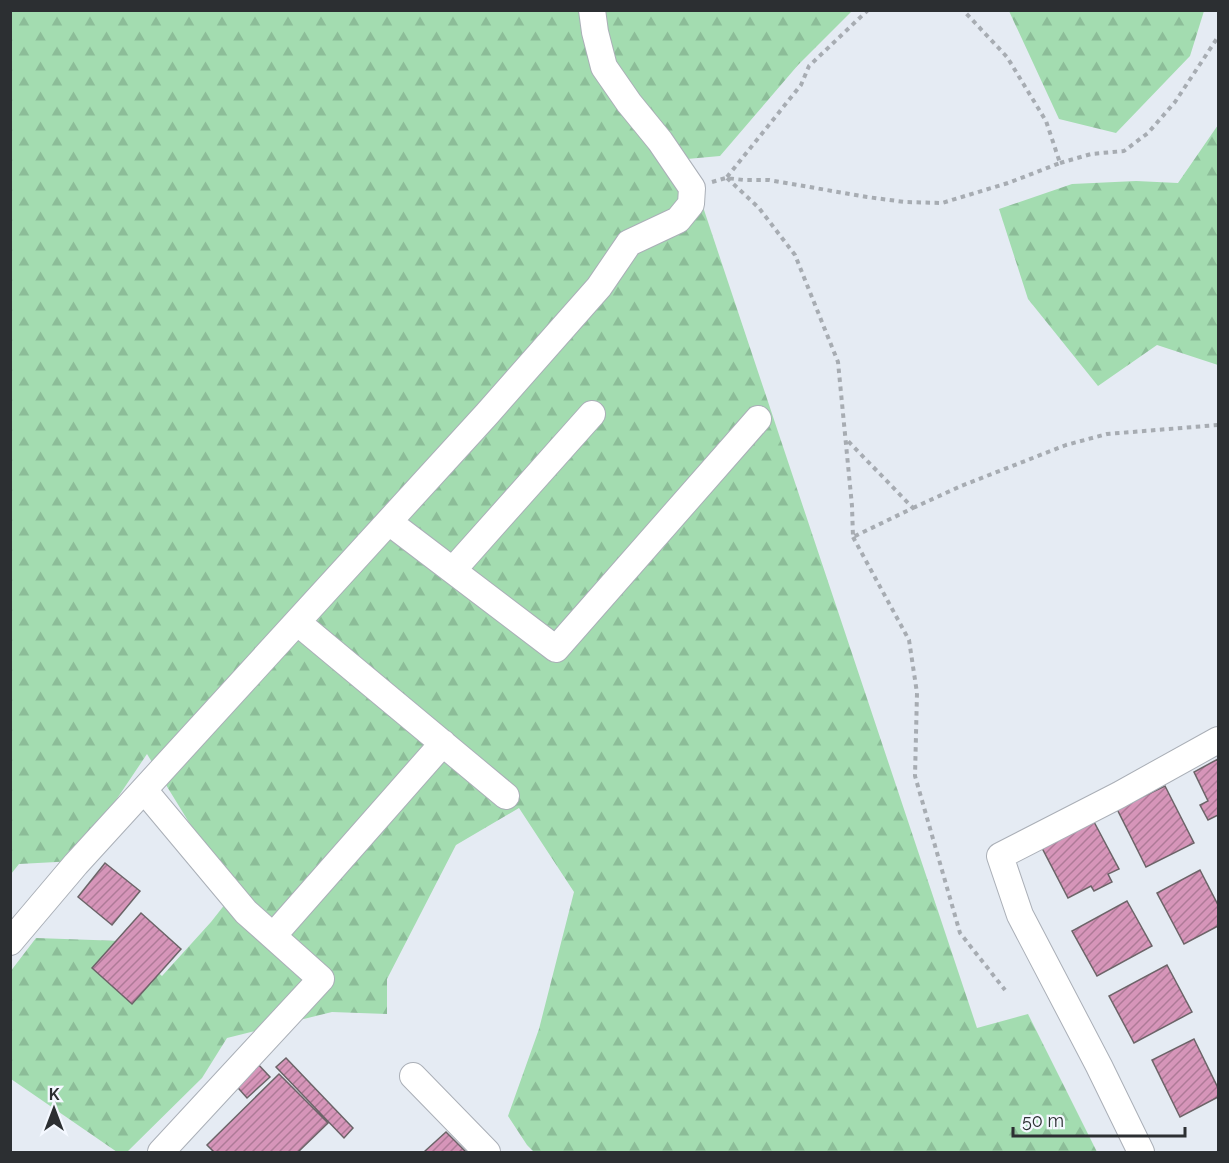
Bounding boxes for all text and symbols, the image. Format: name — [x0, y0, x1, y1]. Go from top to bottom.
north arrow — [24, 1079, 84, 1139]
text: K — [49, 1085, 60, 1104]
scale bar — [1013, 1100, 1186, 1138]
text: 50 m — [1022, 1110, 1064, 1131]

